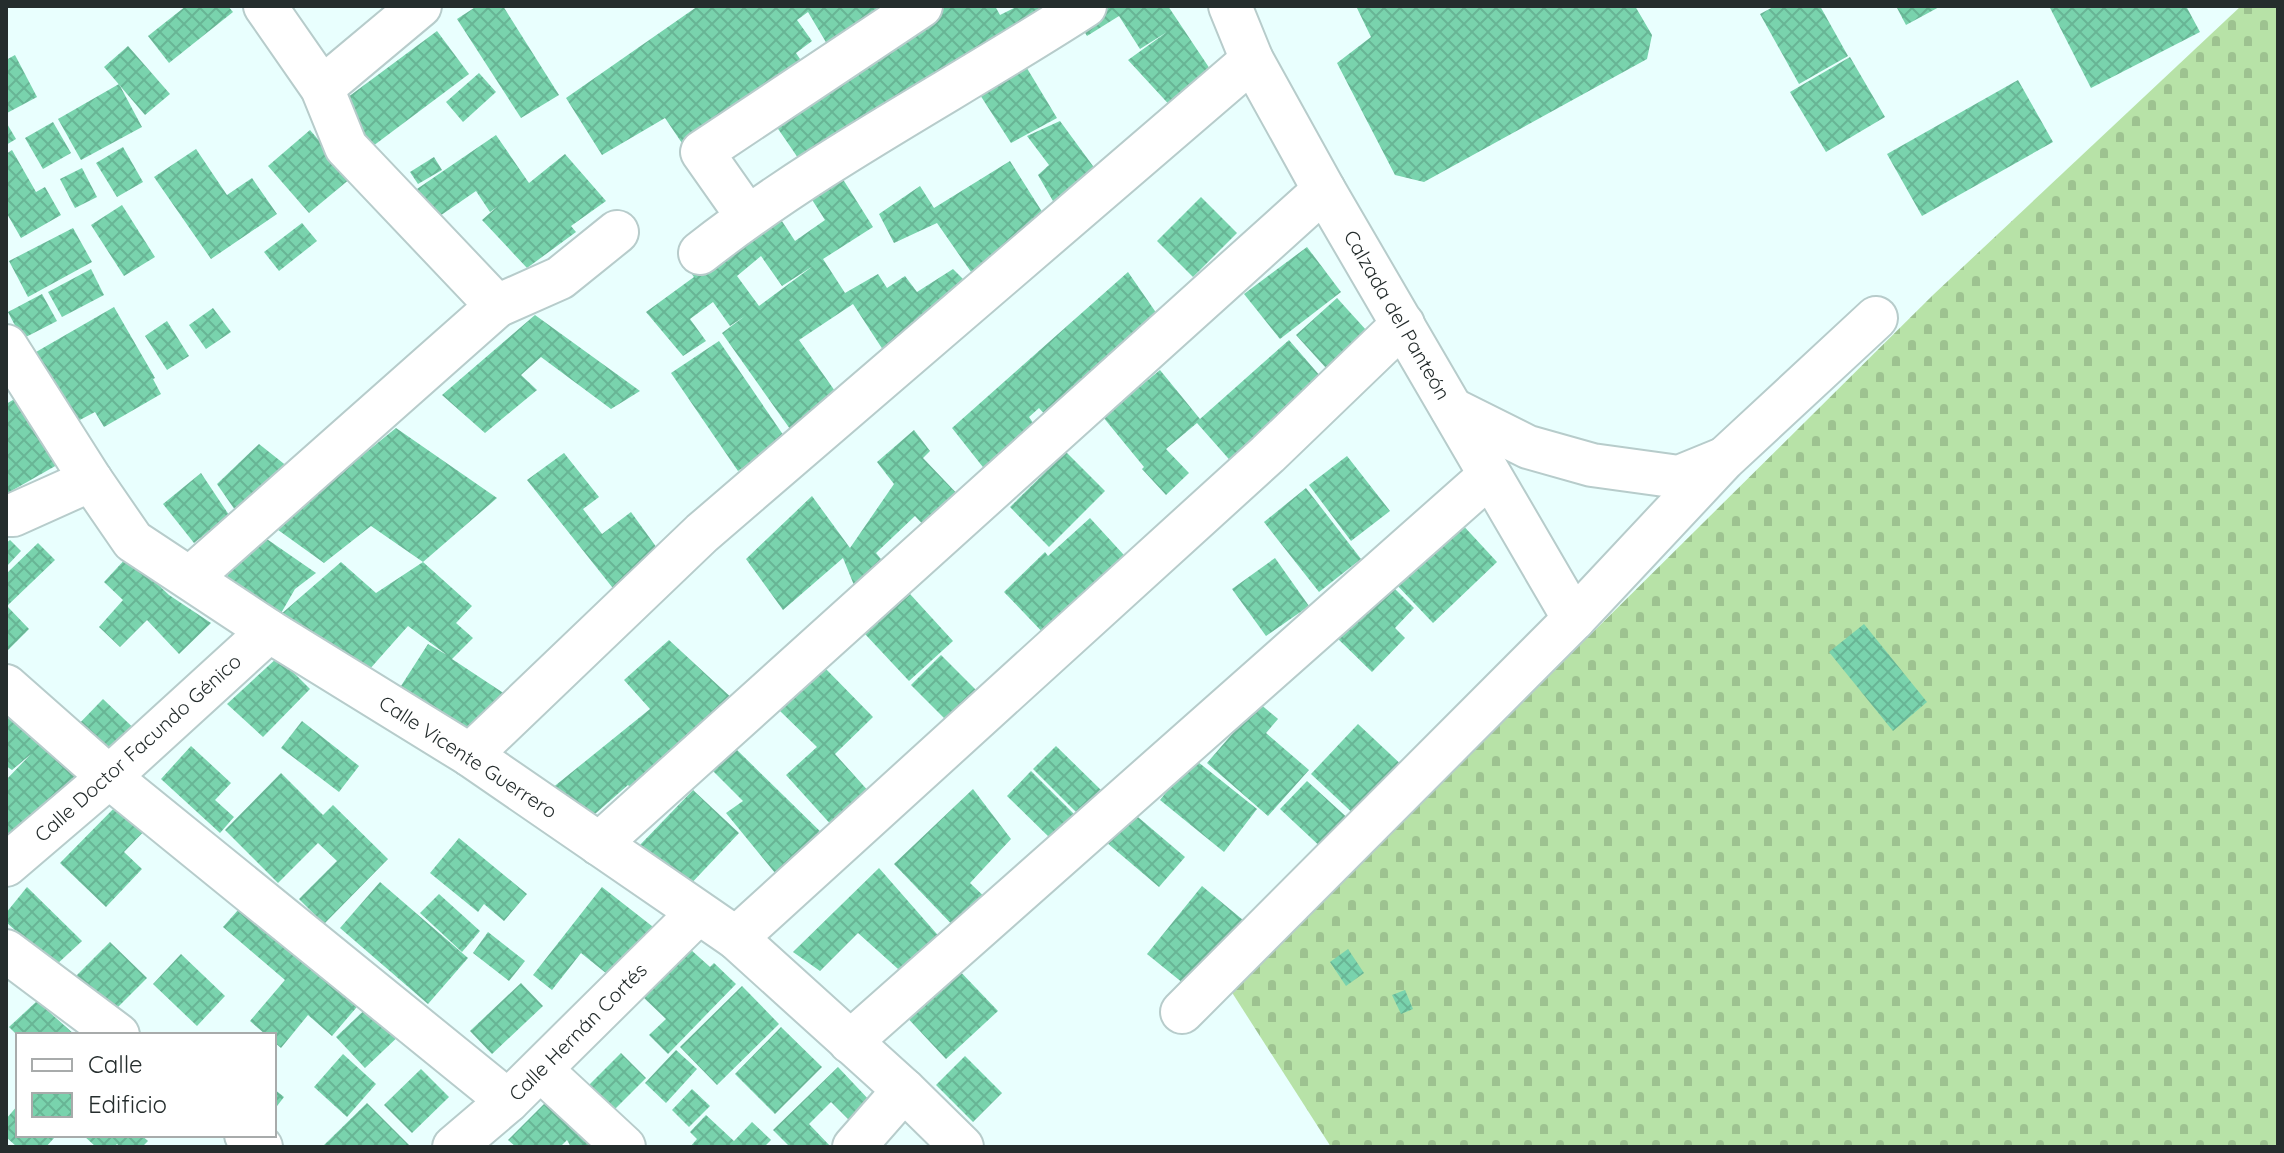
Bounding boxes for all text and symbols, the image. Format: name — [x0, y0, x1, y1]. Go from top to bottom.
street label: Calzada del Panteón — [1339, 225, 1456, 404]
street label: Calle Doctor Facundo Génico — [29, 648, 246, 847]
street label: Calle Vicente Guerrero — [375, 690, 562, 824]
street label: Calle Hernán Cortés — [503, 957, 652, 1106]
legend — [16, 1033, 276, 1137]
text: Calle — [88, 1049, 143, 1079]
text: Edificio — [88, 1089, 167, 1119]

